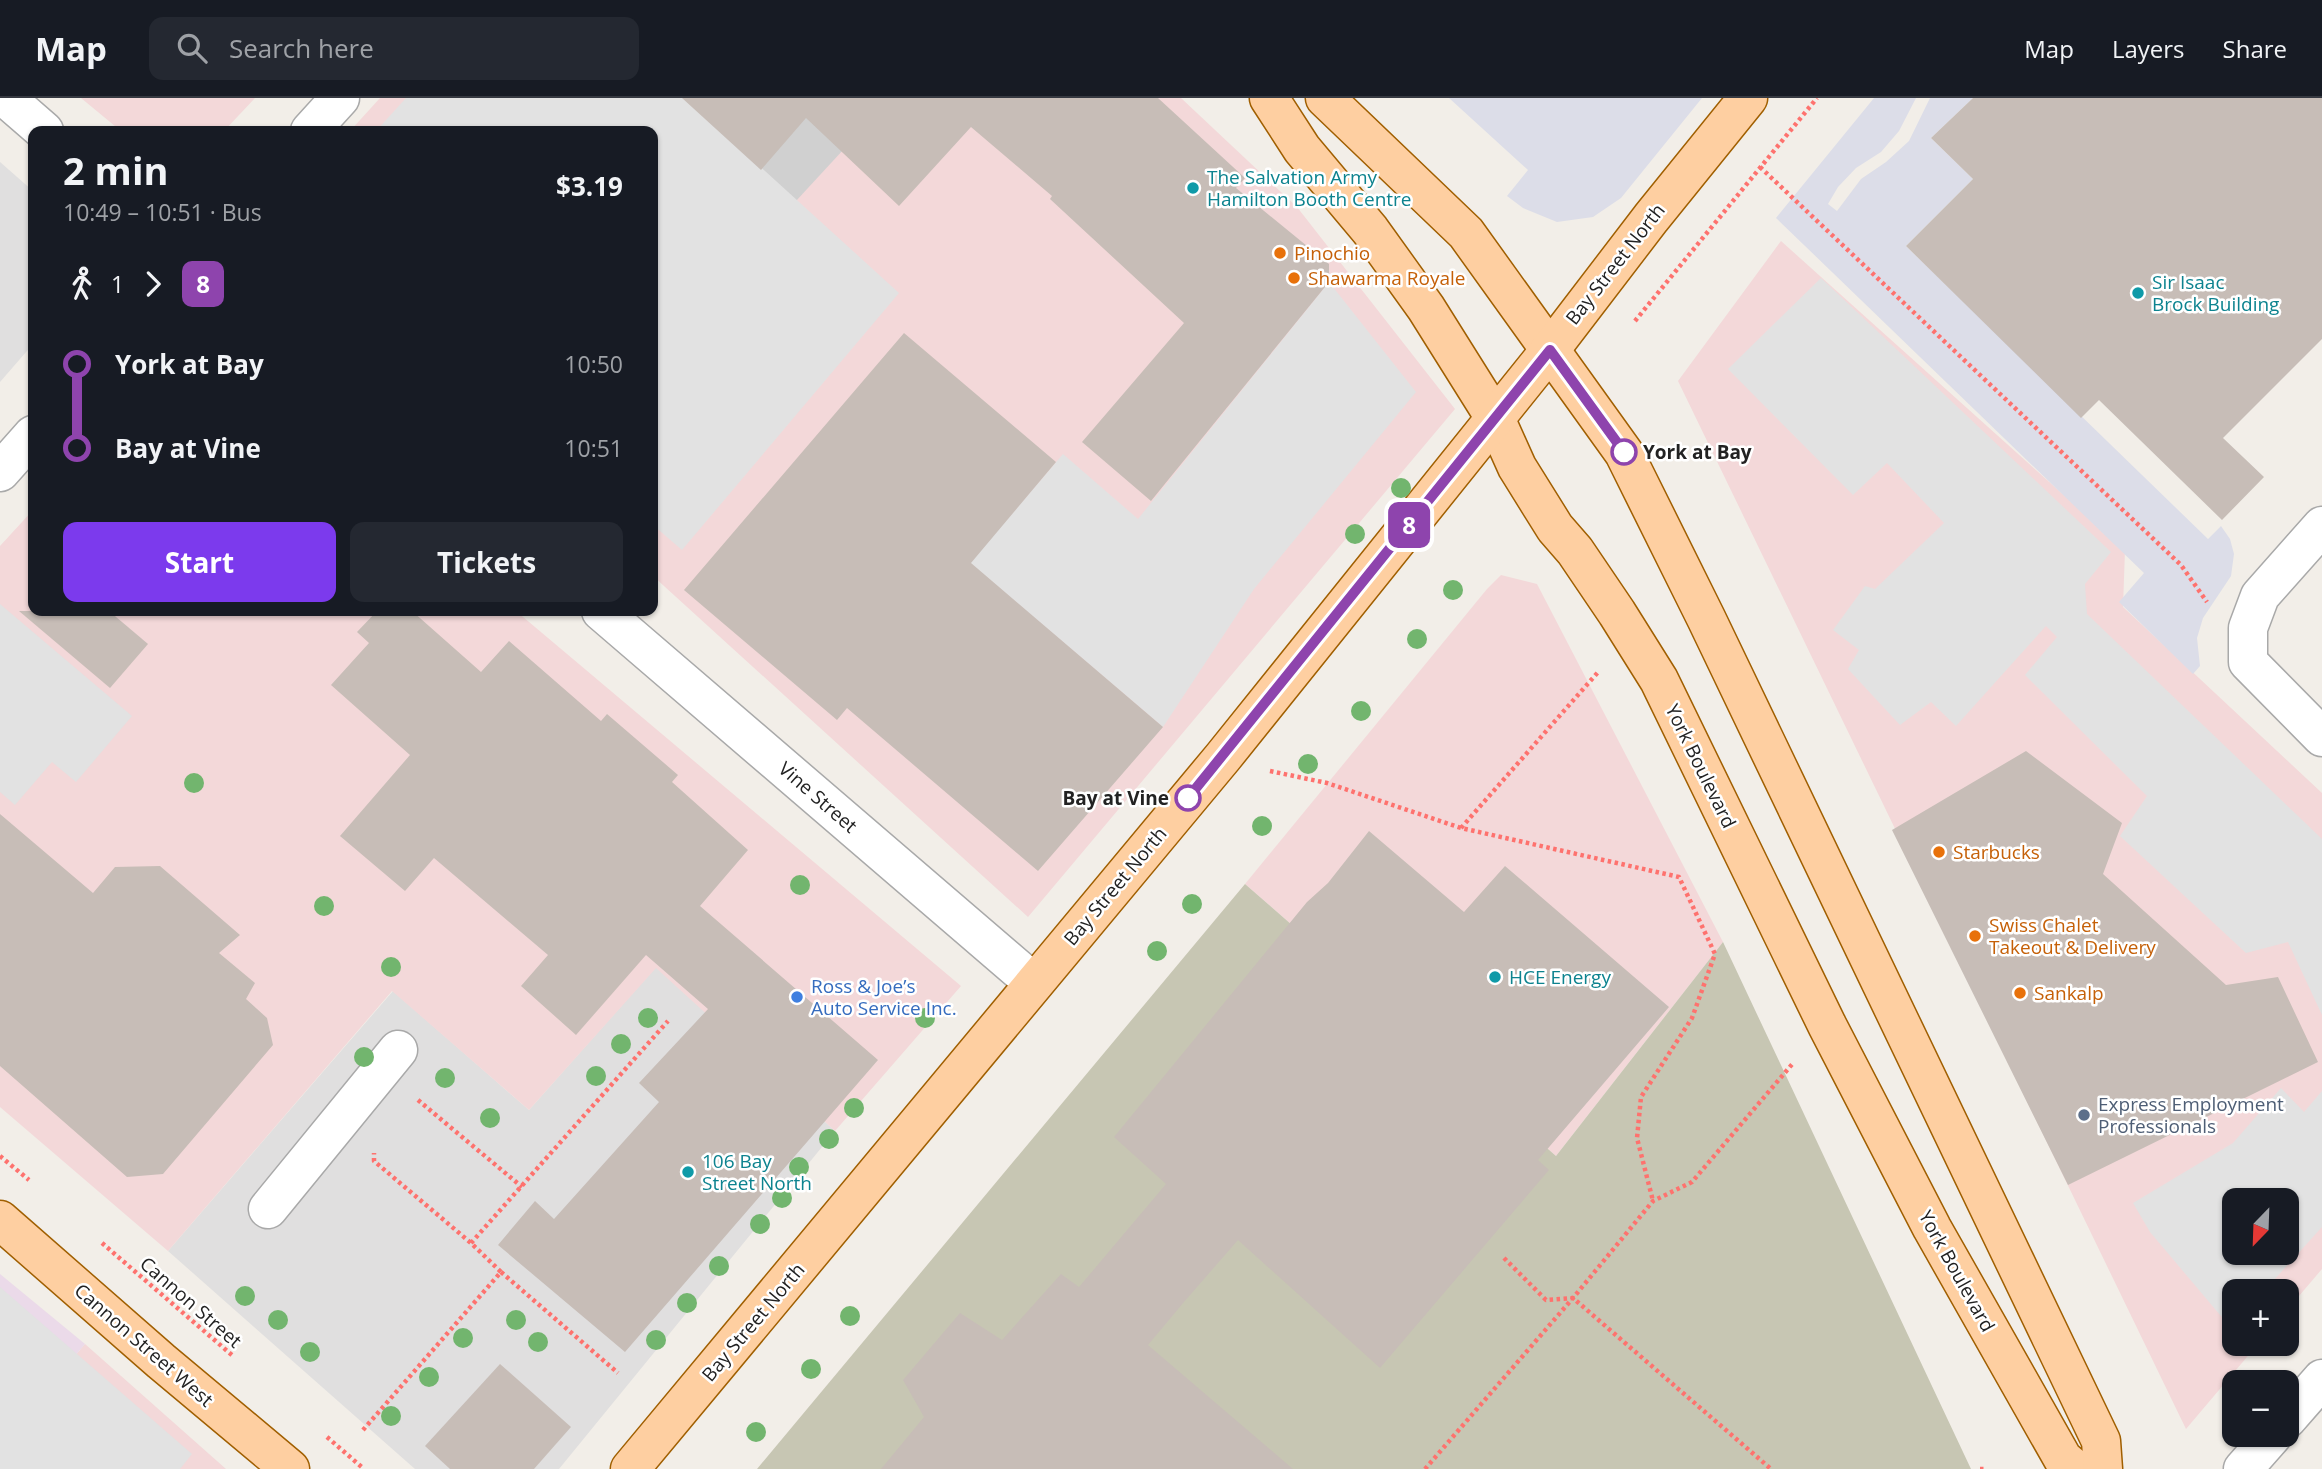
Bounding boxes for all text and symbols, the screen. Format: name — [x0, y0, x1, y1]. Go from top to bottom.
search box — [149, 17, 639, 80]
text: Map — [35, 26, 107, 71]
icon: search — [173, 29, 211, 67]
text: Search here — [229, 30, 374, 66]
text: Map — [2024, 32, 2074, 65]
text: Layers — [2112, 32, 2185, 65]
text: Share — [2223, 32, 2287, 65]
text: 2 min — [63, 144, 168, 196]
place label: The Salvation Army Hamilton Booth Centre — [1207, 164, 1412, 212]
text: $3.19 — [556, 168, 623, 204]
marker: The Salvation Army Hamilton Booth Centre — [1185, 180, 1201, 196]
text: 10:49 – 10:51 · Bus — [63, 196, 262, 228]
street label: Bay Street North — [1559, 198, 1671, 330]
place label: Pinochio — [1294, 240, 1370, 266]
marker: Pinochio — [1272, 245, 1288, 261]
icon: walk — [63, 265, 101, 303]
icon: forward — [134, 265, 172, 303]
place label: Shawarma Royale — [1308, 265, 1465, 291]
text: 8 — [196, 267, 210, 300]
text: 1 — [111, 268, 124, 300]
place label: Sir Isaac Brock Building — [2152, 269, 2279, 317]
marker: Shawarma Royale — [1286, 270, 1302, 286]
marker: Sir Isaac Brock Building — [2130, 285, 2146, 301]
text: York at Bay — [115, 346, 264, 382]
text: 10:50 — [564, 348, 623, 380]
text: Bay at Vine — [115, 430, 261, 466]
text: 10:51 — [564, 432, 623, 464]
marker: York at Bay — [1611, 439, 1637, 465]
place label: York at Bay — [1643, 439, 1752, 465]
line badge: 8 — [1386, 502, 1432, 548]
text: 8 — [1402, 508, 1416, 541]
button: Start — [63, 522, 336, 602]
button: Tickets — [350, 522, 623, 602]
street label: York Boulevard — [1660, 700, 1742, 832]
street label: Vine Street — [773, 756, 863, 839]
place label: Bay at Vine — [1062, 785, 1169, 811]
marker: Bay at Vine — [1175, 785, 1201, 811]
street label: Bay Street North — [1058, 821, 1172, 951]
place label: Starbucks — [1953, 839, 2040, 865]
marker: Starbucks — [1931, 844, 1947, 860]
place label: Swiss Chalet Takeout & Delivery — [1989, 912, 2156, 960]
marker: Swiss Chalet Takeout & Delivery — [1967, 928, 1983, 944]
place label: HCE Energy — [1509, 964, 1611, 990]
marker: HCE Energy — [1487, 969, 1503, 985]
place label: Ross & Joe’s Auto Service Inc. — [811, 973, 957, 1021]
place label: Sankalp — [2034, 980, 2104, 1006]
marker: Sankalp — [2012, 985, 2028, 1001]
marker: Ross & Joe’s Auto Service Inc. — [789, 989, 805, 1005]
place label: Express Employment Professionals — [2098, 1091, 2284, 1139]
marker: Express Employment Professionals — [2076, 1107, 2092, 1123]
place label: 106 Bay Street North — [702, 1148, 812, 1196]
marker: 106 Bay Street North — [680, 1164, 696, 1180]
north arrow — [2222, 1188, 2300, 1265]
map controls — [2222, 1188, 2299, 1447]
street label: York Boulevard — [1913, 1206, 2001, 1336]
street label: Cannon Street — [135, 1251, 248, 1354]
street label: Bay Street North — [696, 1257, 810, 1387]
street label: Cannon Street West — [69, 1277, 219, 1413]
button: + — [2222, 1279, 2299, 1356]
button: − — [2222, 1370, 2299, 1447]

